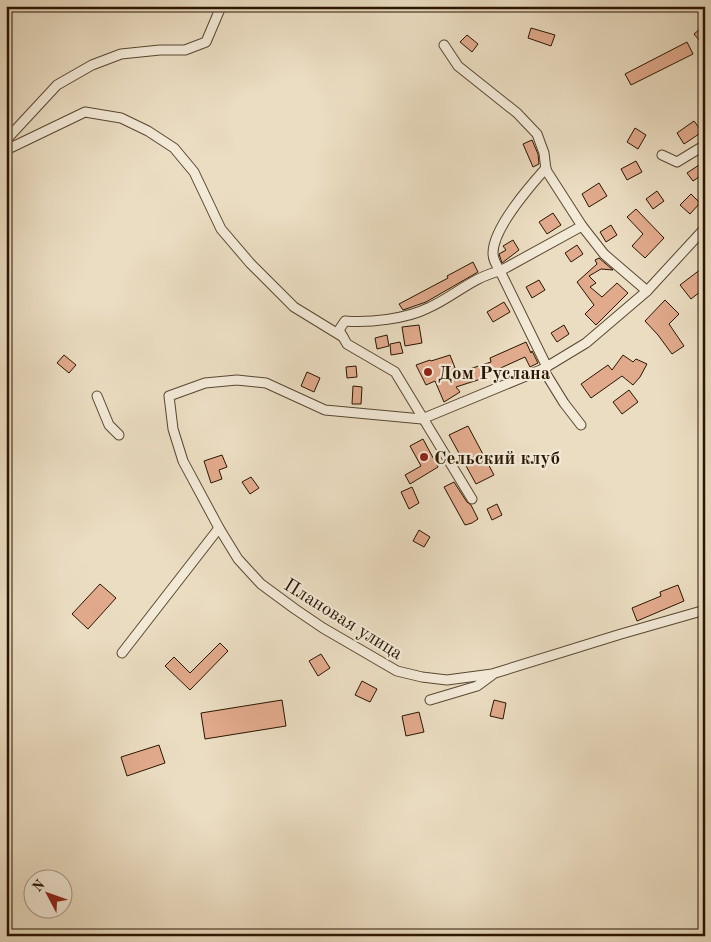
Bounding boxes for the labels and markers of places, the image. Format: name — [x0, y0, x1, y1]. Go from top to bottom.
place label: Дом Руслана — [438, 365, 551, 384]
marker: Дом Руслана — [422, 366, 434, 378]
place label: Сельский клуб — [434, 450, 560, 469]
marker: Сельский клуб — [418, 451, 430, 463]

